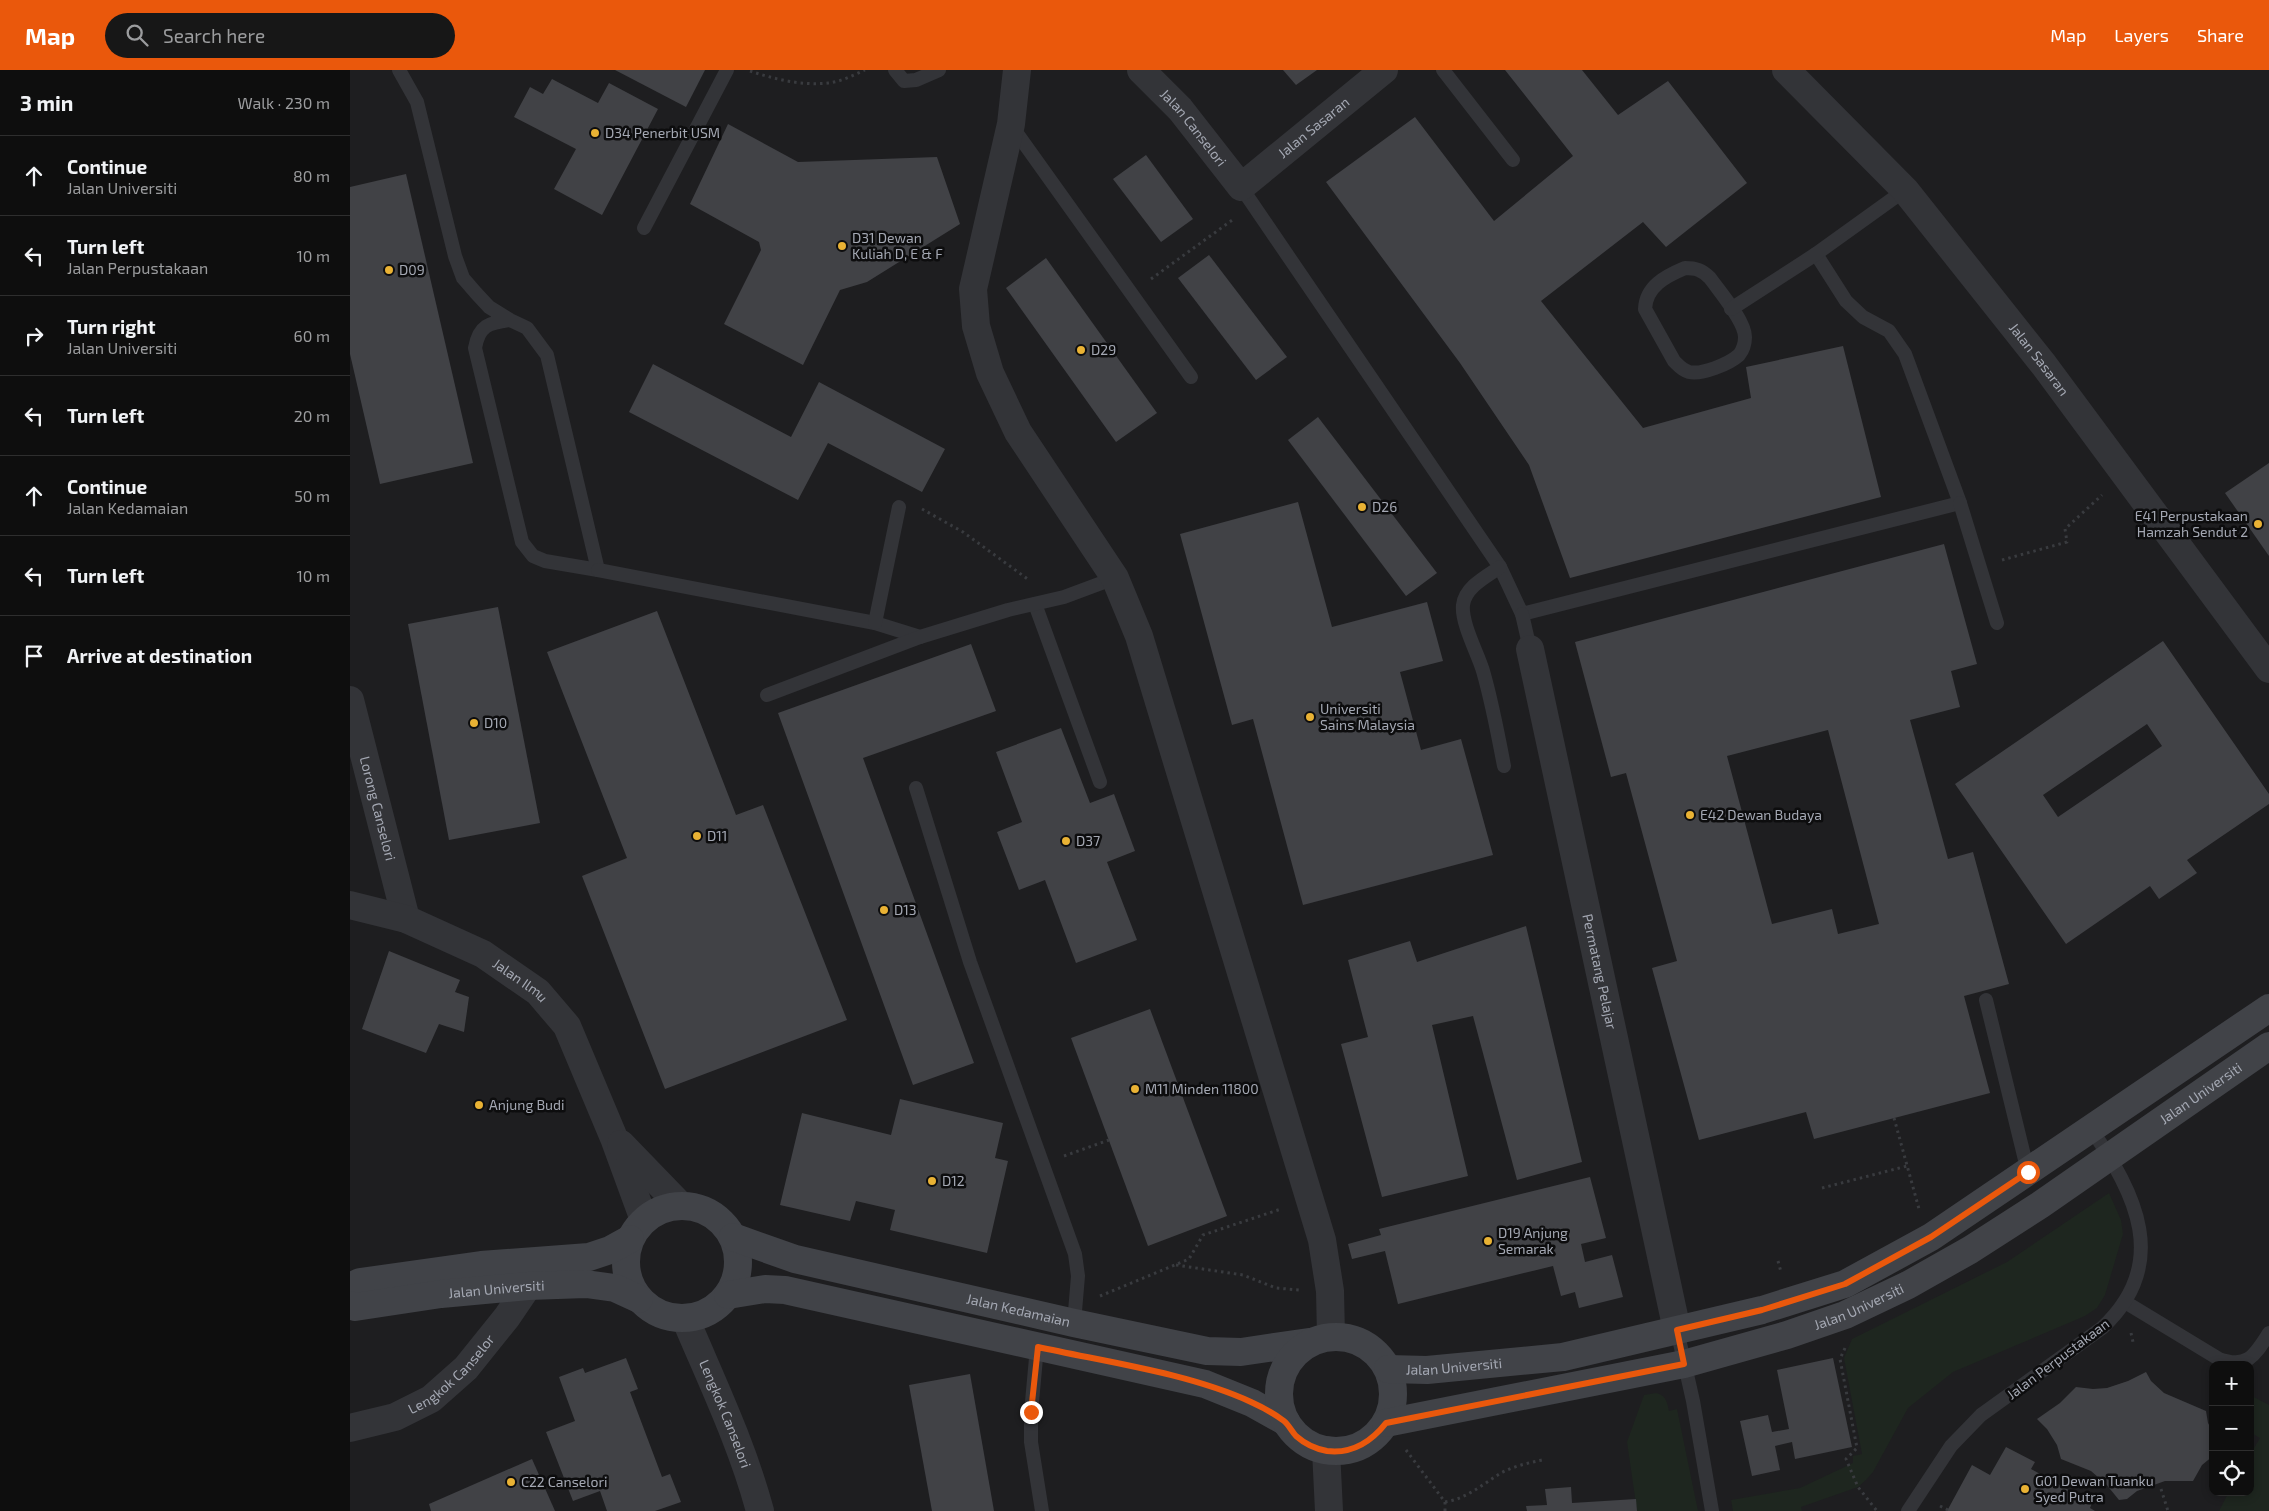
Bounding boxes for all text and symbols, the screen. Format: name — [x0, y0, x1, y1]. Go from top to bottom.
search box — [105, 13, 455, 58]
text: Map — [25, 21, 75, 50]
icon: search — [123, 21, 151, 49]
text: Search here — [163, 24, 265, 47]
text: Map — [2050, 24, 2086, 46]
text: Layers — [2114, 24, 2169, 46]
text: Share — [2197, 24, 2244, 46]
street label: Jalan Canselori — [1157, 85, 1231, 169]
text: 3 min — [20, 90, 73, 115]
text: Walk · 230 m — [237, 93, 330, 112]
street label: Jalan Sasaran — [1274, 93, 1353, 161]
place label: D34 Penerbit USM — [605, 124, 720, 141]
marker: D34 Penerbit USM — [589, 127, 601, 139]
text: Continue — [67, 155, 147, 178]
icon: ahead — [20, 162, 48, 190]
text: 80 m — [293, 166, 330, 185]
text: Jalan Universiti — [67, 178, 177, 197]
place label: D31 Dewan Kuliah D, E & F — [852, 229, 943, 262]
text: Turn left — [67, 235, 144, 258]
marker: D31 Dewan Kuliah D, E & F — [836, 240, 848, 252]
icon: left — [20, 242, 48, 270]
text: 10 m — [296, 246, 330, 265]
text: Jalan Perpustakaan — [67, 258, 208, 277]
place label: D09 — [399, 261, 425, 278]
marker: D09 — [383, 264, 395, 276]
text: Turn right — [67, 315, 155, 338]
street label: Jalan Sasaran — [2006, 319, 2073, 399]
icon: right — [20, 322, 48, 350]
text: 60 m — [294, 326, 330, 345]
text: Jalan Universiti — [67, 338, 177, 357]
place label: D29 — [1091, 341, 1116, 358]
marker: D29 — [1075, 344, 1087, 356]
icon: left — [20, 402, 48, 430]
text: Turn left — [67, 404, 144, 427]
text: 20 m — [294, 406, 330, 425]
text: Continue — [67, 475, 147, 498]
icon: ahead — [20, 482, 48, 510]
text: 50 m — [294, 486, 330, 505]
text: Jalan Kedamaian — [67, 498, 188, 517]
place label: D26 — [1372, 498, 1397, 515]
marker: D26 — [1356, 501, 1368, 513]
place label: E41 Perpustakaan Hamzah Sendut 2 — [2135, 507, 2248, 540]
marker: E41 Perpustakaan Hamzah Sendut 2 — [2252, 518, 2264, 530]
icon: left — [20, 562, 48, 590]
text: Turn left — [67, 564, 144, 587]
text: 10 m — [296, 566, 330, 585]
icon: arrive — [20, 642, 48, 670]
text: Arrive at destination — [67, 644, 252, 667]
place label: Universiti Sains Malaysia — [1320, 700, 1415, 733]
marker: Universiti Sains Malaysia — [1304, 711, 1316, 723]
place label: D10 — [484, 714, 507, 731]
marker: D10 — [468, 717, 480, 729]
street label: Lorong Canselori — [357, 754, 400, 862]
place label: E42 Dewan Budaya — [1700, 806, 1822, 823]
marker: E42 Dewan Budaya — [1684, 809, 1696, 821]
place label: D11 — [707, 827, 727, 844]
marker: D11 — [691, 830, 703, 842]
place label: D37 — [1076, 832, 1100, 849]
marker: D37 — [1060, 835, 1072, 847]
place label: D13 — [894, 901, 917, 918]
marker: D13 — [878, 904, 890, 916]
street label: Permatang Pelajar — [1579, 912, 1621, 1031]
street label: Jalan Ilmu — [490, 954, 552, 1005]
street label: Jalan Universiti — [2156, 1059, 2245, 1127]
place label: M11 Minden 11800 — [1145, 1080, 1259, 1097]
marker: M11 Minden 11800 — [1129, 1083, 1141, 1095]
place label: Anjung Budi — [489, 1096, 565, 1113]
marker: Anjung Budi — [473, 1099, 485, 1111]
route start — [2017, 1161, 2040, 1184]
place label: D12 — [942, 1172, 965, 1189]
marker: D12 — [926, 1175, 938, 1187]
place label: D19 Anjung Semarak — [1498, 1224, 1568, 1257]
marker: D19 Anjung Semarak — [1482, 1235, 1494, 1247]
street label: Jalan Universiti — [448, 1276, 545, 1301]
street label: Jalan Universiti — [1811, 1279, 1906, 1333]
street label: Jalan Kedamaian — [965, 1290, 1072, 1330]
street label: Jalan Perpustakaan — [2003, 1315, 2112, 1403]
street label: Lengkok Canselor — [405, 1330, 498, 1417]
street label: Jalan Universiti — [1406, 1354, 1503, 1378]
street label: Lengkok Canselori — [696, 1357, 755, 1470]
map controls — [2209, 1361, 2254, 1496]
button: + — [2209, 1361, 2254, 1406]
route end — [1020, 1401, 1043, 1424]
button: − — [2209, 1406, 2254, 1451]
button: locate — [2209, 1451, 2254, 1496]
place label: G01 Dewan Tuanku Syed Putra — [2035, 1472, 2154, 1505]
place label: C22 Canselori — [521, 1473, 607, 1490]
marker: C22 Canselori — [505, 1476, 517, 1488]
marker: G01 Dewan Tuanku Syed Putra — [2019, 1483, 2031, 1495]

